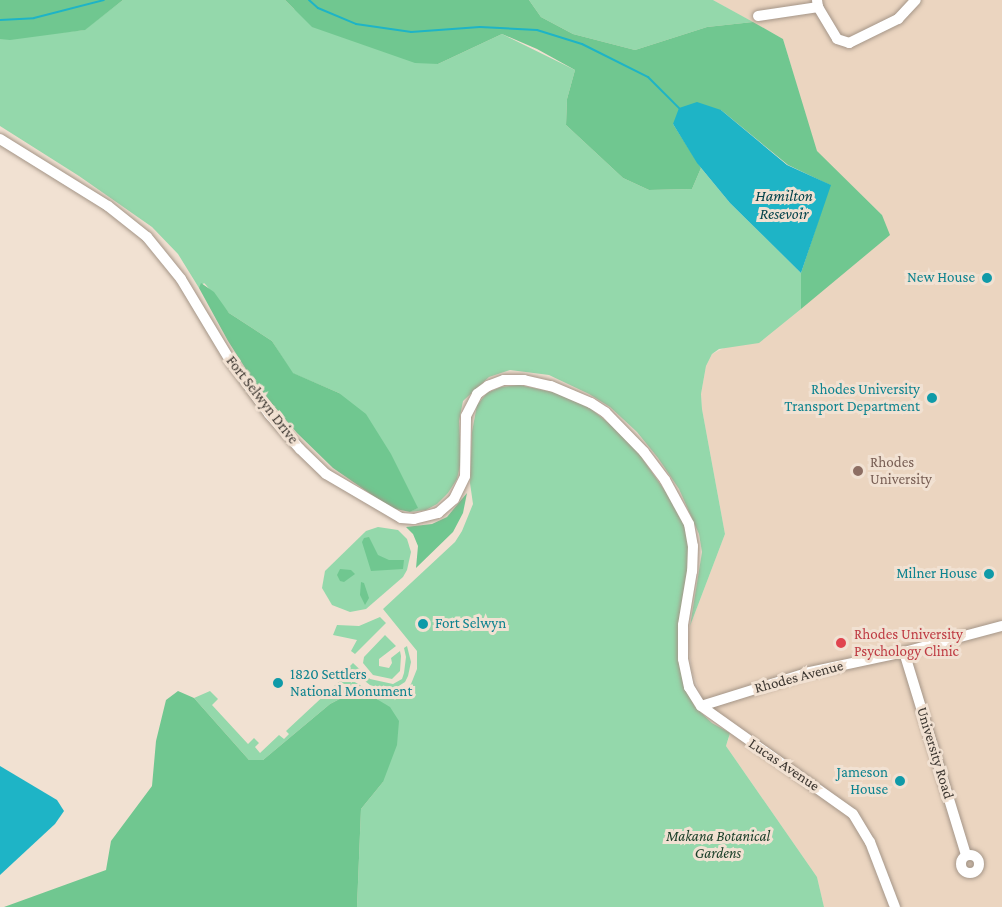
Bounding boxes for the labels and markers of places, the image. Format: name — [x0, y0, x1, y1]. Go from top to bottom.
place label: New House — [907, 269, 975, 287]
marker: New House — [980, 271, 994, 285]
place label: Rhodes University Transport Department — [784, 380, 920, 415]
marker: Rhodes University Transport Department — [925, 391, 939, 405]
place label: Rhodes University — [870, 453, 932, 488]
marker: Rhodes University — [851, 464, 865, 478]
place label: Milner House — [896, 565, 977, 583]
marker: Milner House — [982, 567, 996, 581]
place label: Fort Selwyn — [435, 615, 506, 633]
marker: Fort Selwyn — [416, 617, 430, 631]
place label: Rhodes University Psychology Clinic — [854, 625, 963, 660]
marker: Rhodes University Psychology Clinic — [832, 634, 850, 652]
place label: 1820 Settlers National Monument — [290, 665, 412, 700]
marker: 1820 Settlers National Monument — [271, 676, 285, 690]
place label: Jameson House — [837, 763, 888, 798]
marker: Jameson House — [893, 774, 907, 788]

